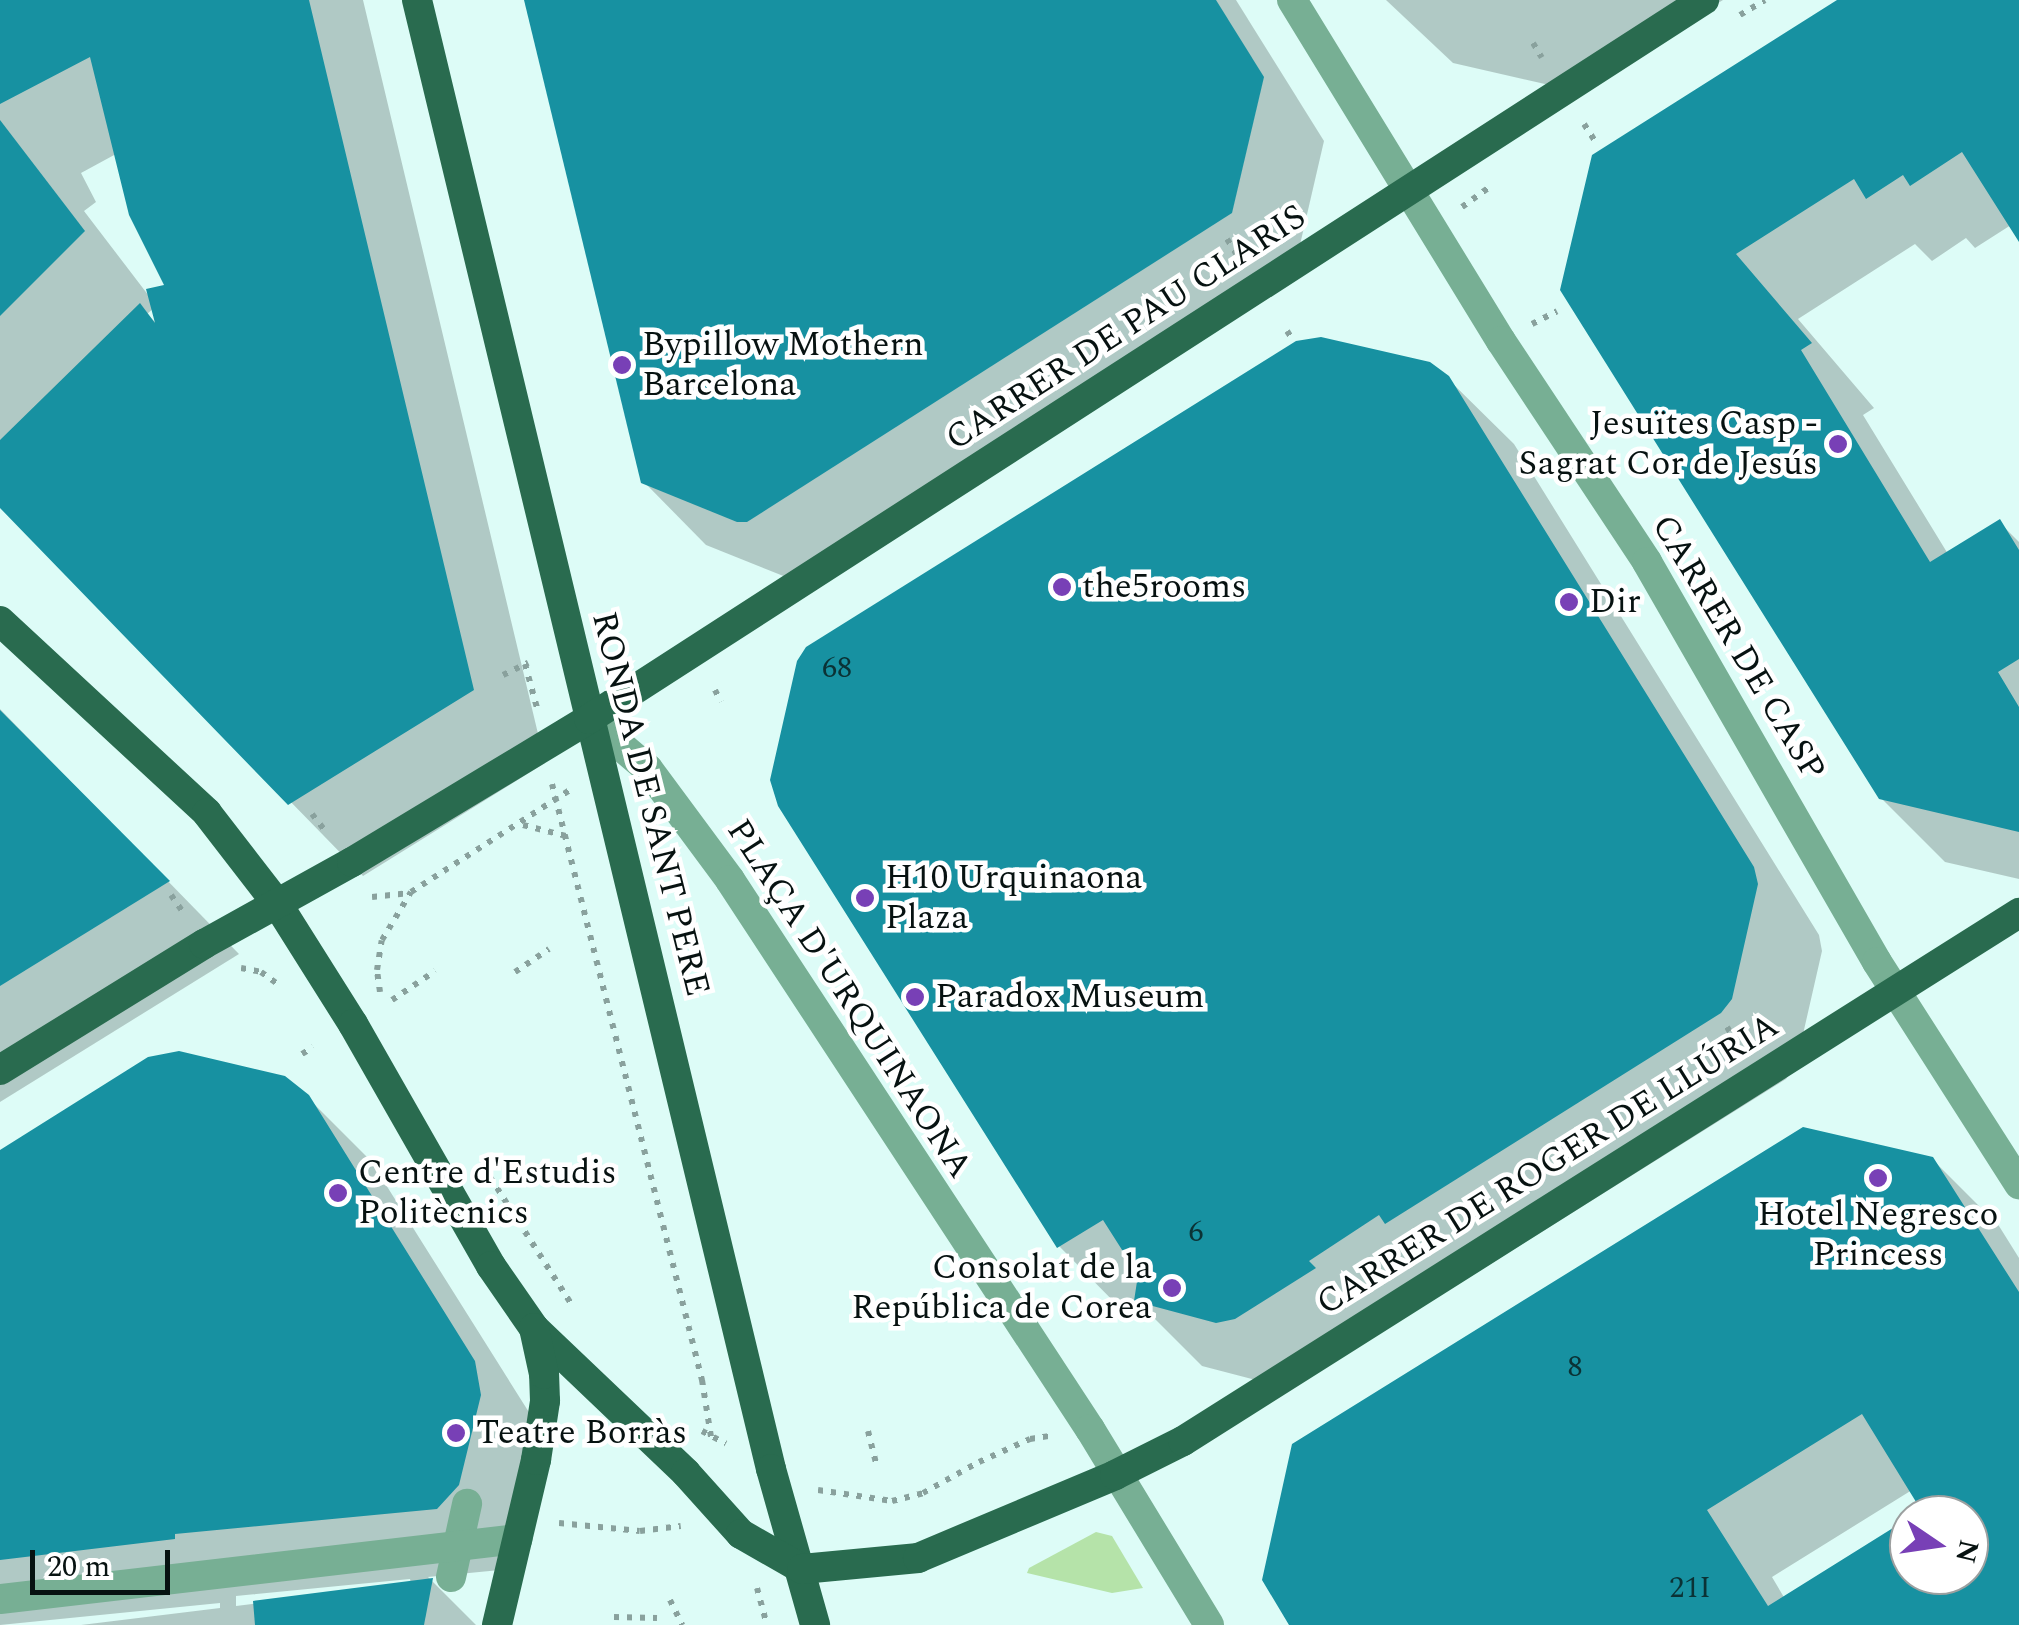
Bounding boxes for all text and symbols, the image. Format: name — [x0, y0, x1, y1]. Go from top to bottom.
street label: CARRER DE PAU CLARIS — [938, 196, 1314, 460]
place label: Bypillow Mothern Barcelona — [642, 324, 924, 406]
marker: Bypillow Mothern Barcelona — [611, 354, 633, 376]
place label: Jesuïtes Casp - Sagrat Cor de Jesús — [1519, 403, 1818, 485]
marker: Jesuïtes Casp - Sagrat Cor de Jesús — [1827, 433, 1849, 455]
street label: CARRER DE CASP — [1642, 508, 1834, 788]
place label: the5rooms — [1082, 566, 1246, 608]
marker: the5rooms — [1051, 576, 1073, 598]
place label: Dir — [1589, 581, 1641, 623]
marker: Dir — [1558, 591, 1580, 613]
street label: RONDA DE SANT PERE — [582, 607, 718, 1001]
house number: 68 — [822, 650, 852, 686]
street label: PLAÇA D'URQUINAONA — [717, 812, 981, 1186]
place label: H10 Urquinaona Plaza — [885, 857, 1142, 939]
marker: H10 Urquinaona Plaza — [854, 887, 876, 909]
place label: Paradox Museum — [935, 976, 1204, 1018]
marker: Paradox Museum — [904, 986, 926, 1008]
street label: CARRER DE ROGER DE LLÚRIA — [1309, 1005, 1787, 1325]
place label: Centre d'Estudis Politècnics — [358, 1152, 617, 1234]
marker: Hotel Negresco Princess — [1867, 1167, 1889, 1189]
marker: Centre d'Estudis Politècnics — [327, 1182, 349, 1204]
place label: Hotel Negresco Princess — [1758, 1194, 1998, 1276]
house number: 6 — [1189, 1214, 1203, 1250]
place label: Consolat de la República de Corea — [851, 1247, 1152, 1329]
marker: Consolat de la República de Corea — [1161, 1277, 1183, 1299]
house number: 8 — [1568, 1349, 1582, 1385]
place label: Teatre Borràs — [476, 1412, 687, 1454]
marker: Teatre Borràs — [445, 1422, 467, 1444]
north arrow — [1889, 1495, 1989, 1595]
scale bar — [35, 1530, 175, 1592]
text: N — [1943, 1535, 1990, 1567]
text: 20 m — [47, 1544, 110, 1590]
house number: 21I — [1669, 1570, 1711, 1606]

